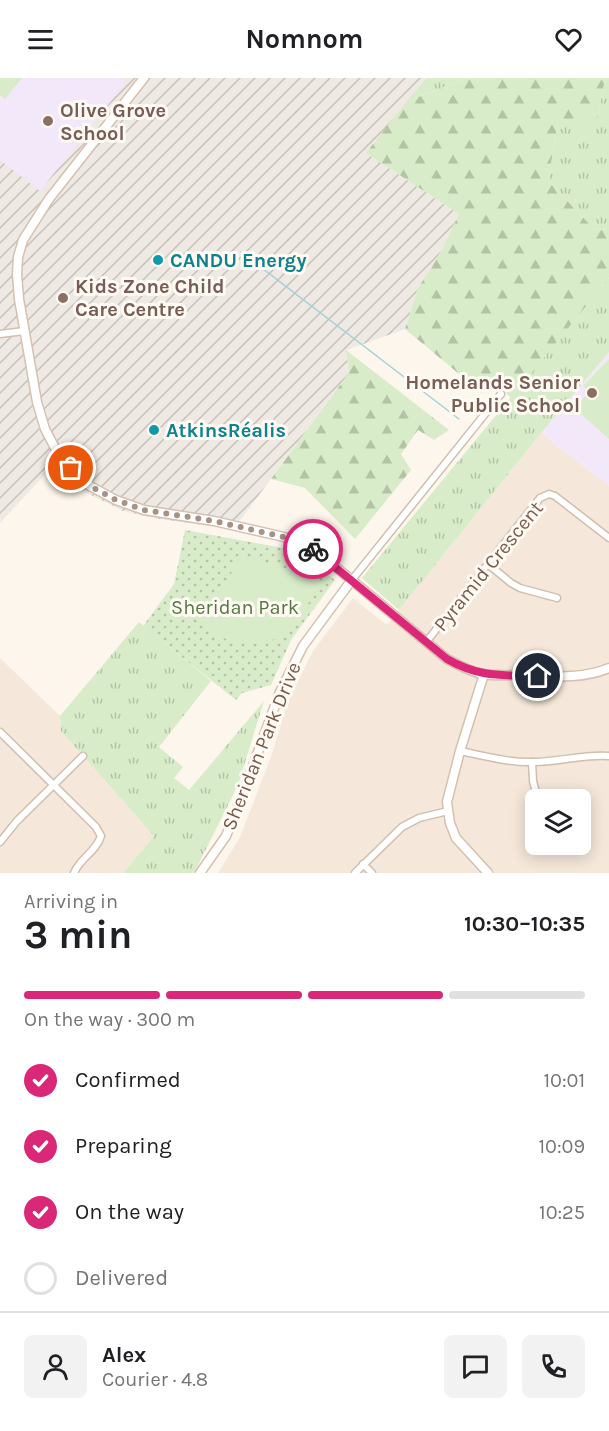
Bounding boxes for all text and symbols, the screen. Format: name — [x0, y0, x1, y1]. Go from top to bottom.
icon: menu — [24, 23, 57, 56]
text: Nomnom — [246, 23, 364, 55]
icon: heart — [552, 23, 585, 56]
place label: Olive Grove School — [60, 99, 166, 145]
marker: Olive Grove School — [41, 114, 55, 128]
place label: CANDU Energy — [170, 249, 306, 272]
marker: CANDU Energy — [151, 253, 165, 267]
place label: Kids Zone Child Care Centre — [75, 275, 225, 321]
marker: Kids Zone Child Care Centre — [56, 291, 70, 305]
place label: Homelands Senior Public School — [405, 371, 580, 417]
marker: Homelands Senior Public School — [585, 386, 599, 400]
place label: AtkinsRéalis — [166, 419, 286, 442]
marker: AtkinsRéalis — [147, 423, 161, 437]
pin — [45, 442, 96, 493]
icon: bag — [54, 451, 87, 484]
street label: Pyramid Crescent — [429, 496, 548, 636]
courier — [283, 519, 343, 579]
icon: bike — [297, 533, 330, 566]
park label: Sheridan Park — [171, 596, 299, 619]
pin — [512, 650, 563, 701]
street label: Sheridan Park Drive — [217, 659, 306, 834]
icon: home — [521, 659, 554, 692]
map controls — [525, 789, 591, 855]
button: layers — [525, 789, 591, 855]
text: Arriving in — [24, 890, 118, 913]
text: 10:30–10:35 — [464, 911, 585, 937]
text: 3 min — [24, 912, 132, 958]
text: On the way · 300 m — [24, 1008, 195, 1031]
icon: check — [24, 1064, 57, 1097]
text: Confirmed — [75, 1067, 181, 1093]
text: 10:01 — [543, 1069, 585, 1092]
icon: check — [24, 1130, 57, 1163]
text: Preparing — [75, 1133, 172, 1159]
text: 10:09 — [538, 1135, 585, 1158]
icon: check — [24, 1196, 57, 1229]
text: On the way — [75, 1199, 184, 1225]
text: 10:25 — [539, 1201, 585, 1224]
text: Delivered — [75, 1265, 168, 1291]
button: person — [24, 1335, 87, 1398]
button: chat — [444, 1335, 507, 1398]
button: phone — [522, 1335, 585, 1398]
text: Alex — [102, 1342, 146, 1368]
text: Courier · 4.8 — [102, 1368, 208, 1391]

